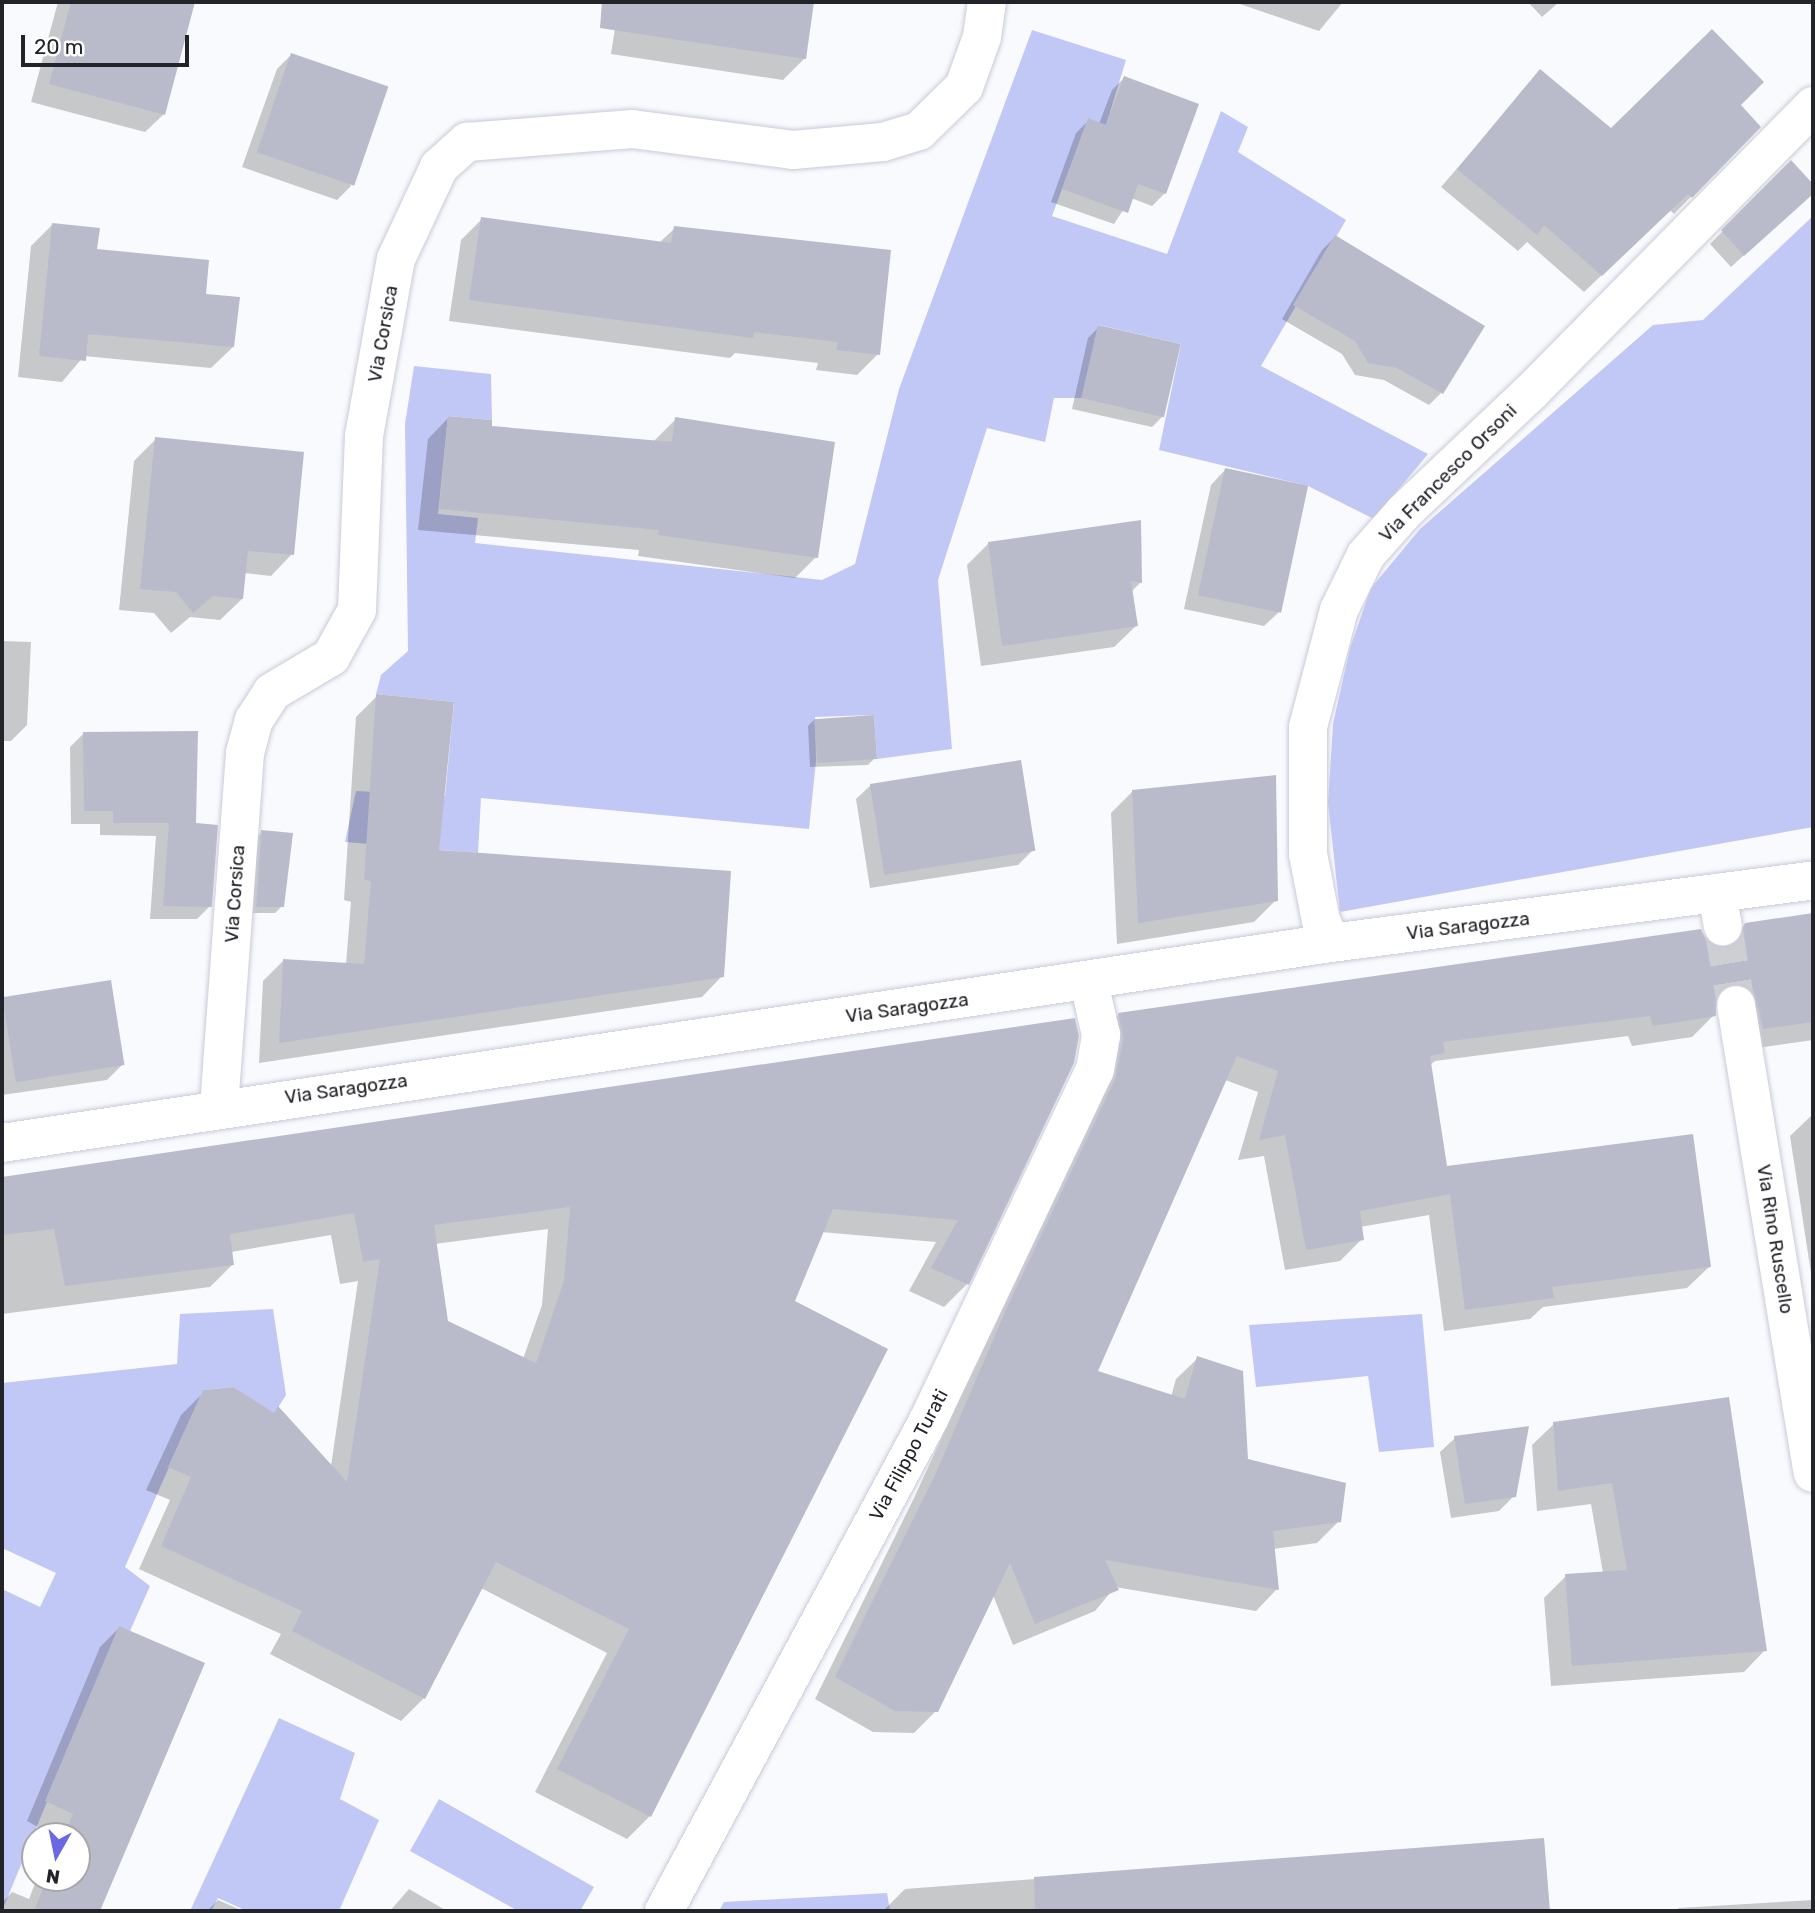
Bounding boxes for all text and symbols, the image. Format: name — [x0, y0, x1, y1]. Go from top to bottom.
scale bar — [24, 21, 192, 65]
text: 20 m — [34, 34, 83, 59]
street label: Via Corsica — [363, 284, 403, 384]
street label: Via Francesco Orsoni — [1374, 399, 1522, 547]
street label: Via Corsica — [220, 844, 250, 944]
street label: Via Saragozza — [1405, 907, 1531, 945]
street label: Via Saragozza — [844, 988, 970, 1028]
street label: Via Saragozza — [283, 1069, 409, 1109]
street label: Via Rino Ruscello — [1752, 1163, 1798, 1315]
street label: Via Filippo Turati — [865, 1385, 953, 1525]
north arrow — [21, 1822, 91, 1892]
text: N — [44, 1864, 62, 1889]

